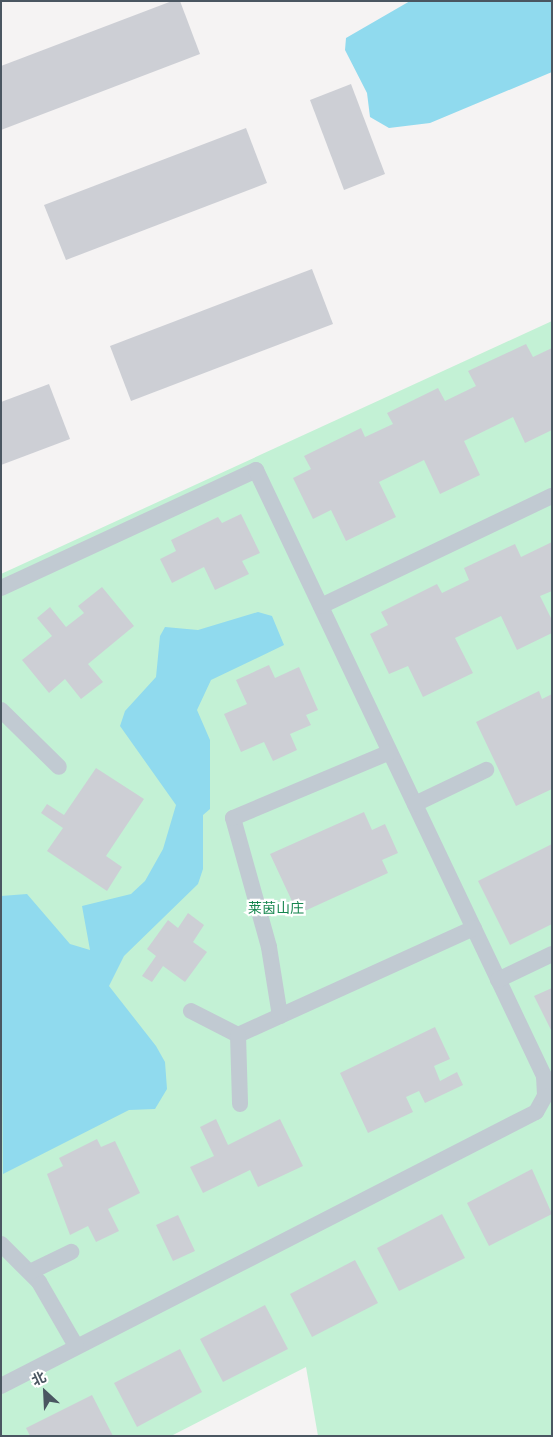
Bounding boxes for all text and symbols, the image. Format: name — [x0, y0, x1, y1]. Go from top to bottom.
park label: 莱茵山庄 — [248, 900, 304, 916]
north arrow — [20, 1367, 70, 1417]
text: 北 — [29, 1367, 49, 1390]

